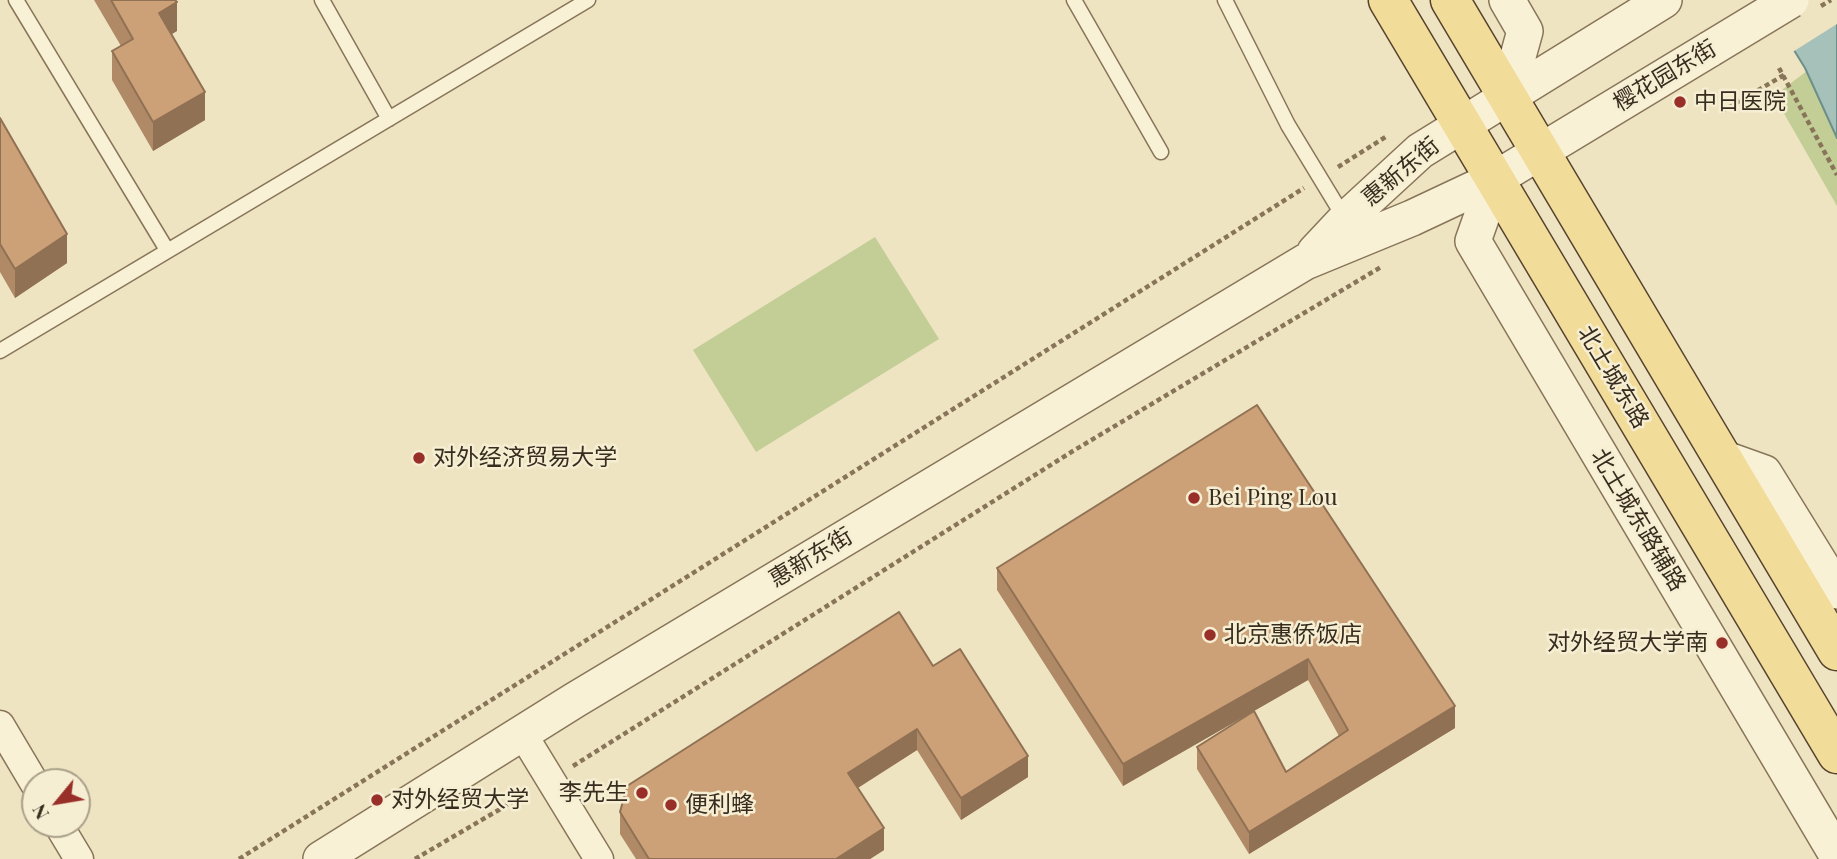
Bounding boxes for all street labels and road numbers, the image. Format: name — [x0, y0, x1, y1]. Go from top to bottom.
street label: 樱花园东街 — [1609, 35, 1721, 117]
street label: 惠新东街 — [1357, 132, 1445, 212]
street label: 北土城东路 — [1572, 321, 1654, 433]
street label: 北土城东路辅路 — [1585, 444, 1691, 596]
street label: 惠新东街 — [764, 522, 858, 594]

